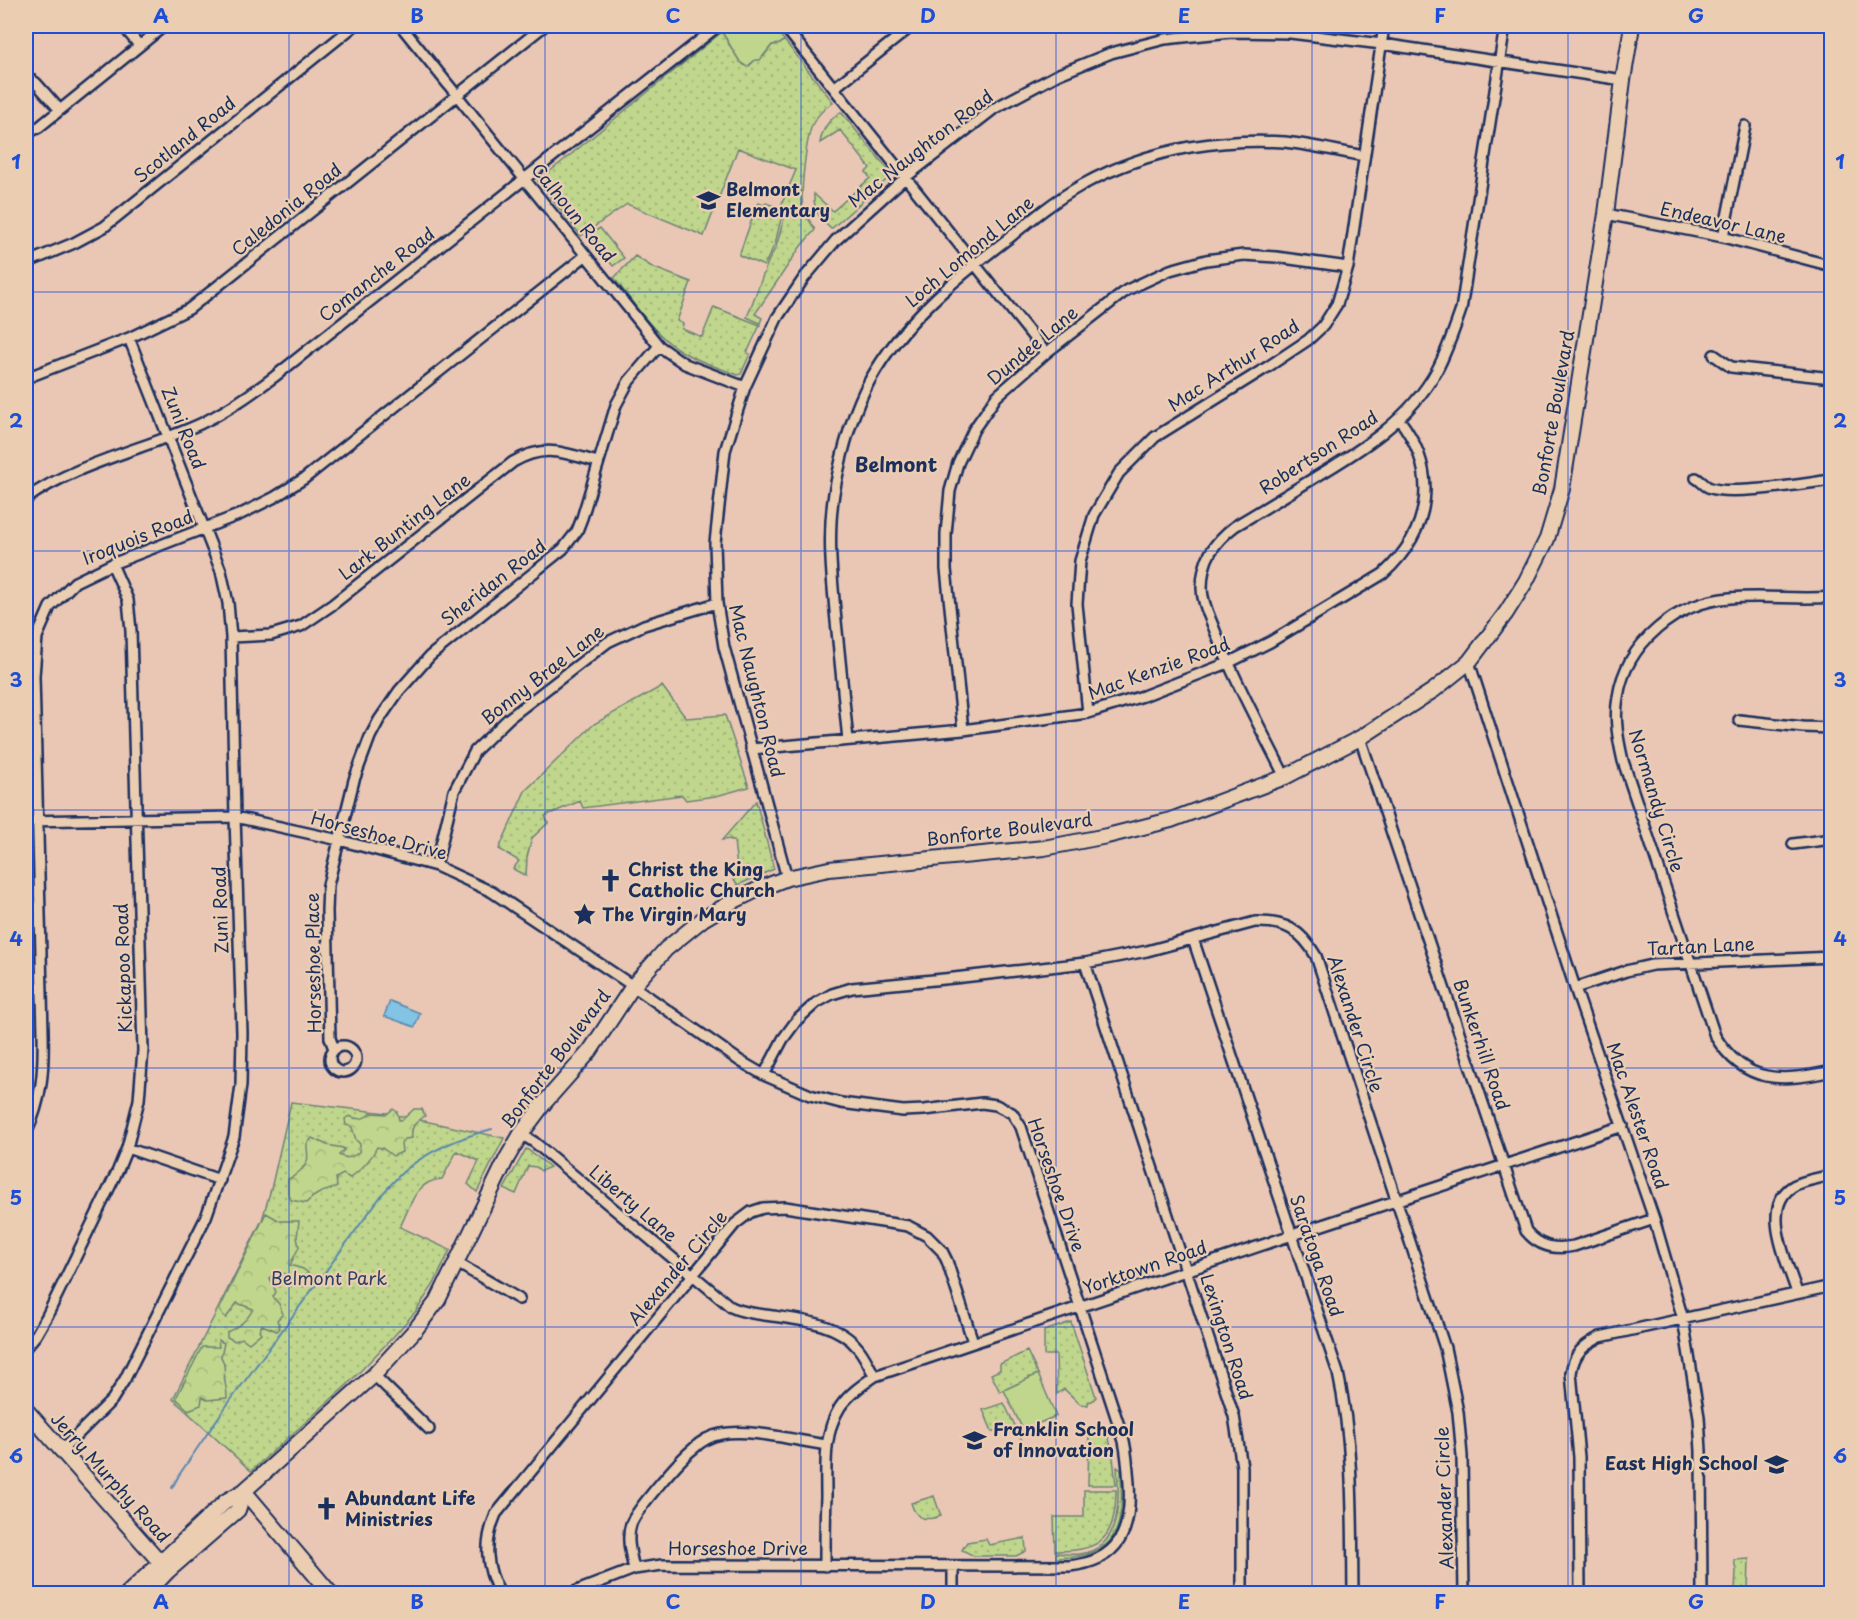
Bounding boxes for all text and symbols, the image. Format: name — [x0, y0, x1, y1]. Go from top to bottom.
text: A — [153, 0, 169, 30]
text: B — [410, 0, 424, 30]
text: C — [665, 0, 681, 30]
text: D — [920, 0, 936, 30]
text: E — [1178, 0, 1190, 30]
text: F — [1434, 0, 1446, 30]
text: G — [1688, 0, 1704, 30]
street label: Mac Naughton Road — [842, 82, 998, 213]
street label: Scotland Road — [127, 89, 241, 189]
text: 1 — [11, 146, 21, 176]
text: 1 — [1835, 146, 1845, 176]
street label: Caledonia Road — [225, 156, 347, 262]
street label: Calhoun Road — [525, 156, 623, 268]
place label: Belmont Elementary — [726, 175, 830, 223]
school or university icon: Belmont Elementary — [695, 187, 721, 213]
street label: Loch Lomond Lane — [899, 189, 1039, 313]
street label: Endeavor Lane — [1658, 194, 1789, 249]
street label: Comanche Road — [312, 220, 440, 328]
street label: Dundee Lane — [981, 299, 1083, 391]
street label: Mac Arthur Road — [1162, 312, 1304, 418]
street label: Bonforte Boulevard — [1525, 328, 1580, 498]
street label: Zuni Road — [155, 382, 213, 473]
street label: Robertson Road — [1253, 403, 1383, 500]
text: 2 — [9, 405, 23, 435]
text: 2 — [1833, 405, 1847, 435]
district label: Belmont — [855, 449, 938, 479]
street label: Lark Bunting Lane — [332, 466, 476, 586]
street label: Iroquois Road — [78, 502, 197, 571]
street label: Sheridan Road — [435, 532, 551, 632]
street label: Mac Naughton Road — [723, 601, 792, 780]
street label: Bonny Brae Lane — [475, 617, 609, 731]
street label: Mac Kenzie Road — [1084, 629, 1233, 706]
text: 3 — [9, 664, 23, 694]
text: 3 — [1833, 664, 1847, 694]
street label: Normandy Circle — [1623, 726, 1692, 875]
street label: Horseshoe Drive — [308, 803, 451, 866]
street label: Bonforte Boulevard — [924, 805, 1094, 852]
place label: Christ the King Catholic Church — [628, 855, 775, 903]
street label: Zuni Road — [204, 866, 235, 954]
church icon: Christ the King Catholic Church — [597, 867, 623, 893]
street label: Horseshoe Place — [298, 892, 327, 1034]
place label: The Virgin Mary — [602, 900, 747, 927]
place icon: The Virgin Mary — [571, 902, 597, 928]
street label: Kickapoo Road — [107, 903, 138, 1033]
text: 4 — [9, 923, 23, 953]
text: 4 — [1833, 923, 1847, 953]
street label: Tartan Lane — [1646, 929, 1755, 962]
street label: Alexander Circle — [1321, 951, 1391, 1096]
street label: Bunkerhill Road — [1447, 975, 1518, 1114]
street label: Bonforte Boulevard — [494, 983, 616, 1133]
street label: Mac Alester Road — [1601, 1038, 1676, 1193]
street label: Horseshoe Drive — [1022, 1114, 1093, 1255]
street label: Liberty Lane — [584, 1158, 684, 1248]
text: 5 — [10, 1182, 22, 1212]
text: 5 — [1834, 1182, 1846, 1212]
street label: Saratoga Road — [1284, 1191, 1351, 1320]
street label: Alexander Circle — [620, 1204, 733, 1331]
street label: Yorktown Road — [1079, 1233, 1210, 1300]
park label: Belmont Park — [271, 1264, 387, 1291]
street label: Lexington Road — [1194, 1270, 1261, 1403]
street label: Jerry Murphy Road — [45, 1406, 177, 1548]
place label: Franklin School of Innovation — [993, 1415, 1134, 1463]
street label: Alexander Circle — [1428, 1426, 1459, 1570]
school or university icon: Franklin School of Innovation — [962, 1427, 988, 1453]
text: 6 — [9, 1440, 23, 1470]
text: 6 — [1833, 1440, 1847, 1470]
place label: East High School — [1605, 1449, 1758, 1476]
school or university icon: East High School — [1763, 1451, 1789, 1477]
place label: Abundant Life Ministries — [345, 1484, 476, 1532]
church icon: Abundant Life Ministries — [314, 1496, 340, 1522]
street label: Horseshoe Drive — [668, 1534, 808, 1561]
text: A — [153, 1586, 169, 1616]
text: B — [410, 1586, 424, 1616]
text: C — [665, 1586, 681, 1616]
text: D — [920, 1586, 936, 1616]
text: E — [1178, 1586, 1190, 1616]
text: F — [1434, 1586, 1446, 1616]
text: G — [1688, 1586, 1704, 1616]

